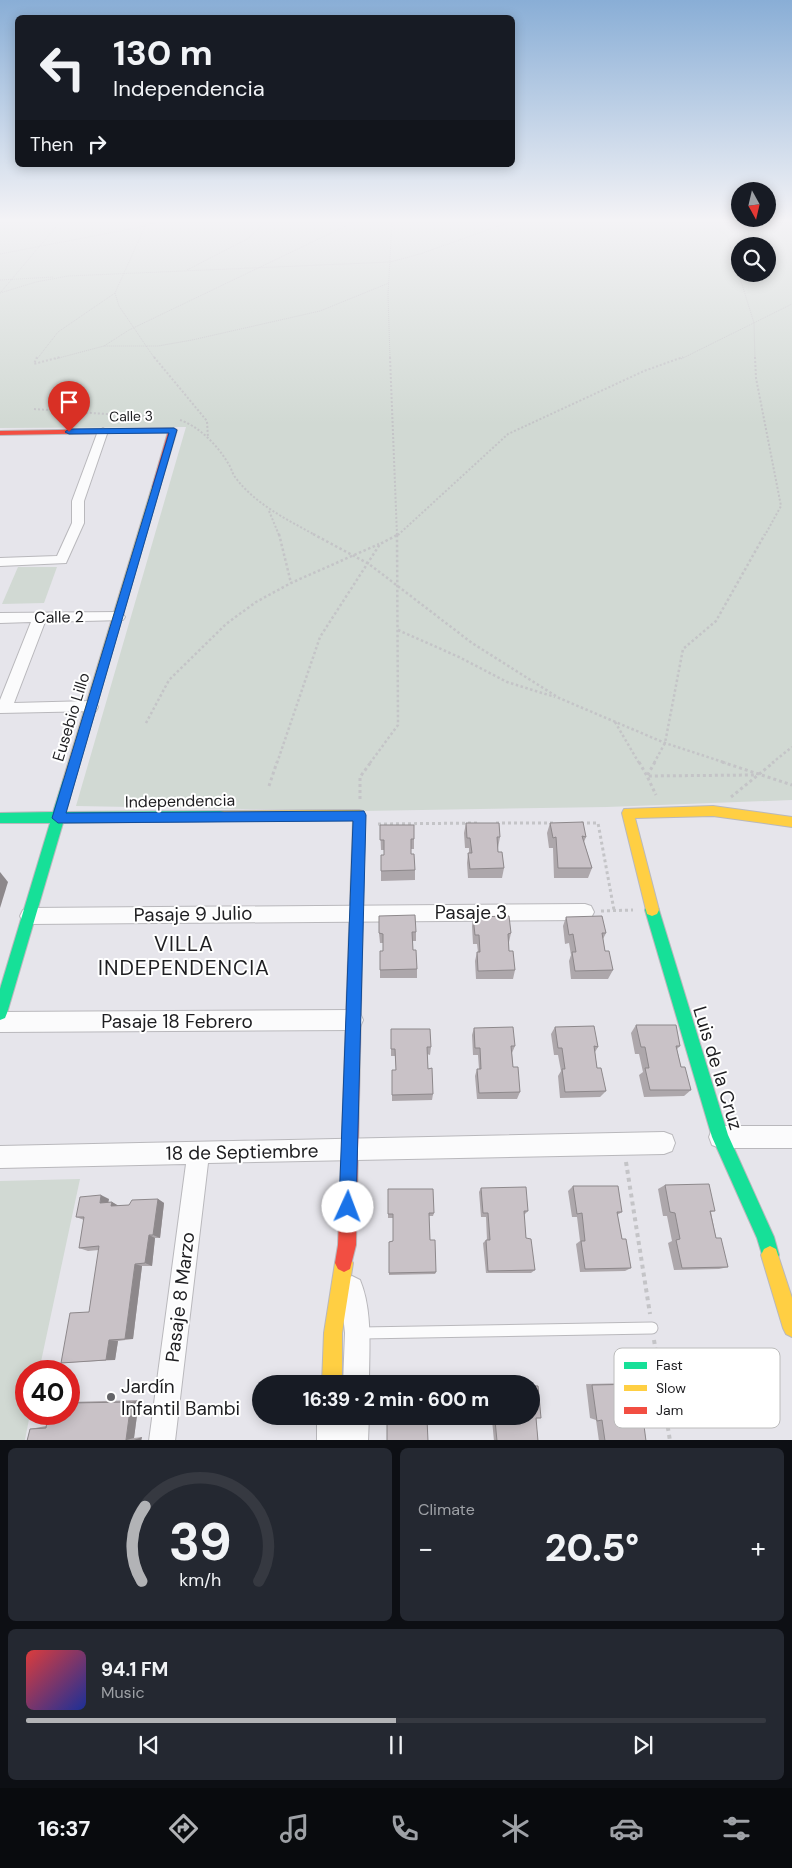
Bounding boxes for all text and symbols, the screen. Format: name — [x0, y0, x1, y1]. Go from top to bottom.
text: 130 m — [113, 30, 213, 76]
icon: left — [30, 35, 95, 100]
text: Independencia — [113, 74, 265, 103]
icon: right — [83, 130, 111, 158]
text: Then — [30, 132, 73, 157]
north arrow — [731, 182, 776, 228]
map controls — [731, 182, 776, 282]
button: search — [731, 237, 776, 282]
pin — [48, 381, 90, 432]
icon: arrive — [55, 388, 83, 416]
street label: Calle 3 — [109, 407, 153, 425]
street label: Calle 2 — [34, 606, 84, 628]
street label: Eusebio Lillo — [48, 670, 94, 764]
street label: Independencia — [125, 790, 235, 812]
street label: Pasaje 9 Julio — [133, 900, 253, 928]
street label: Pasaje 3 — [435, 900, 507, 925]
district label: VILLA INDEPENDENCIA — [98, 930, 270, 982]
street label: Luis de la Cruz — [687, 1003, 749, 1133]
street label: Pasaje 18 Febrero — [101, 1009, 253, 1034]
street label: 18 de Septiembre — [165, 1138, 319, 1166]
position arrow — [321, 1180, 373, 1232]
street label: Pasaje 8 Marzo — [160, 1230, 200, 1364]
legend — [614, 1348, 780, 1428]
text: Fast — [656, 1356, 683, 1374]
speed limit sign: 40 — [15, 1360, 80, 1425]
place label: Jardín Infantil Bambi — [121, 1374, 240, 1421]
text: Slow — [656, 1379, 686, 1397]
text: 16:39 · 2 min · 600 m — [303, 1387, 489, 1412]
marker: Jardín Infantil Bambi — [105, 1391, 117, 1403]
text: Jam — [656, 1401, 683, 1419]
text: Climate — [418, 1499, 475, 1520]
text: 39 — [168, 1508, 232, 1576]
text: 20.5° — [545, 1523, 639, 1573]
text: − — [418, 1530, 433, 1567]
text: + — [751, 1530, 766, 1567]
text: km/h — [179, 1568, 221, 1592]
text: 94.1 FM — [101, 1657, 168, 1682]
text: Music — [101, 1682, 145, 1703]
icon: previous — [135, 1731, 163, 1759]
icon: pause — [382, 1731, 410, 1759]
icon: next — [629, 1731, 657, 1759]
icon: directions — [166, 1811, 201, 1846]
icon: music — [277, 1811, 312, 1846]
icon: phone — [387, 1811, 422, 1846]
icon: climate — [498, 1811, 533, 1846]
icon: car — [609, 1811, 644, 1846]
icon: filters — [719, 1811, 754, 1846]
text: 16:37 — [38, 1814, 90, 1843]

